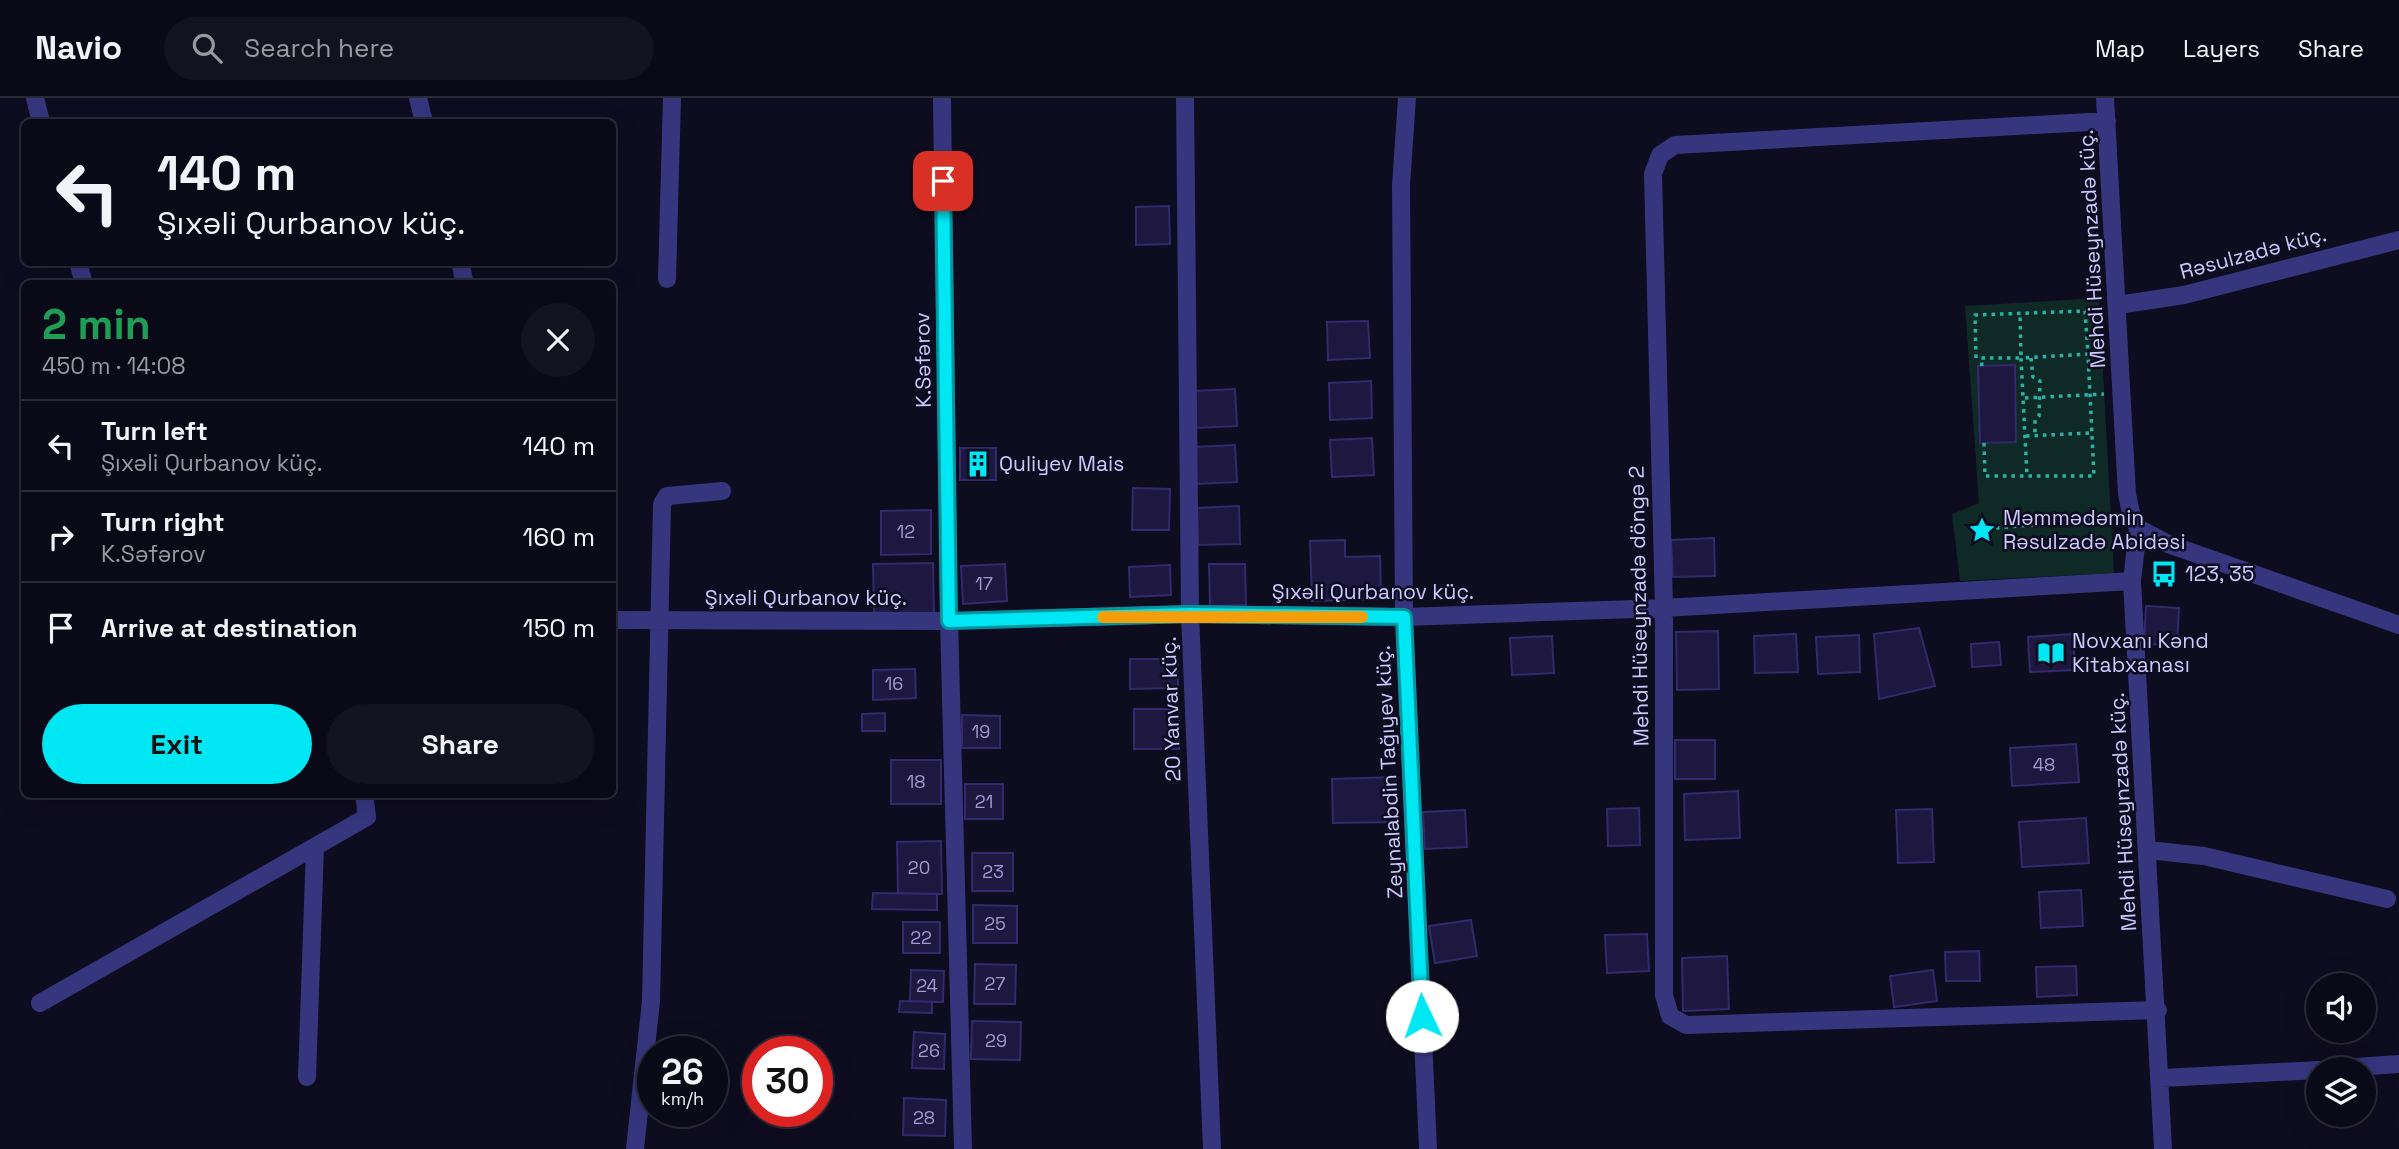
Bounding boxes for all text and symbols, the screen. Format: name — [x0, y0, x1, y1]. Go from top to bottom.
search box — [164, 17, 654, 80]
text: Navio — [35, 27, 122, 69]
icon: search — [188, 29, 226, 67]
text: Search here — [244, 31, 394, 65]
text: Map — [2095, 33, 2145, 64]
text: Layers — [2183, 33, 2260, 64]
text: Share — [2298, 33, 2364, 64]
street label: Mehdi Hüseynzadə küç. — [2072, 129, 2111, 369]
text: 140 m — [157, 142, 296, 204]
icon: left — [42, 147, 133, 238]
pin — [913, 151, 973, 211]
icon: arrive — [924, 162, 962, 200]
text: Şıxəli Qurbanov küç. — [157, 203, 465, 243]
street label: Rəsulzadə küç. — [2177, 220, 2329, 285]
text: 2 min — [42, 298, 151, 351]
button: close — [521, 303, 595, 377]
street label: K.Səfərov — [908, 312, 937, 408]
text: 450 m · 14:08 — [42, 351, 186, 381]
text: Turn left — [101, 414, 208, 448]
icon: left — [42, 427, 80, 465]
text: 140 m — [522, 429, 595, 463]
text: Şıxəli Qurbanov küç. — [101, 448, 323, 478]
building icon: Quliyev Mais — [963, 449, 993, 479]
place label: Quliyev Mais — [999, 450, 1124, 477]
street label: Mehdi Hüseynzadə döngə 2 — [1623, 465, 1654, 747]
place label: Məmmədəmin Rəsulzadə Abidəsi — [2003, 504, 2186, 555]
text: Turn right — [101, 505, 225, 539]
place icon: Məmmədəmin Rəsulzadə Abidəsi — [1967, 515, 1997, 545]
icon: right — [42, 518, 80, 556]
text: 160 m — [523, 520, 595, 554]
house number: 12 — [897, 520, 915, 543]
text: K.Səfərov — [101, 539, 206, 569]
bus stop icon: 123, 35 — [2149, 559, 2179, 589]
place label: 123, 35 — [2185, 560, 2254, 587]
house number: 17 — [975, 572, 993, 595]
street label: Şıxəli Qurbanov küç. — [1272, 578, 1474, 605]
street label: Şıxəli Qurbanov küç. — [705, 584, 907, 611]
icon: arrive — [42, 609, 80, 647]
text: Arrive at destination — [101, 611, 358, 645]
text: 150 m — [523, 611, 595, 645]
place label: Novxanı Kənd Kitabxanası — [2072, 627, 2209, 678]
street label: 20 Yanvar küç. — [1154, 636, 1187, 782]
library icon: Novxanı Kənd Kitabxanası — [2036, 638, 2066, 668]
street label: Zeynalabdin Tağıyev küç. — [1368, 645, 1409, 899]
house number: 16 — [885, 672, 903, 695]
street label: Mehdi Hüseynzadə küç. — [2103, 692, 2142, 932]
button: Exit — [42, 704, 312, 784]
button: Share — [326, 704, 595, 784]
house number: 19 — [972, 720, 990, 743]
house number: 48 — [2033, 753, 2055, 776]
house number: 18 — [907, 770, 925, 793]
house number: 21 — [975, 790, 993, 813]
house number: 20 — [908, 856, 930, 879]
house number: 23 — [982, 860, 1004, 883]
house number: 25 — [984, 912, 1006, 935]
house number: 22 — [910, 926, 932, 949]
house number: 27 — [985, 972, 1005, 995]
map controls — [2306, 973, 2376, 1127]
button: sound — [2306, 973, 2376, 1043]
house number: 24 — [916, 974, 938, 997]
position arrow — [1385, 979, 1459, 1053]
house number: 29 — [985, 1029, 1007, 1052]
speed limit sign: 30 — [742, 1036, 833, 1127]
house number: 26 — [918, 1039, 940, 1062]
text: 26 — [661, 1050, 704, 1094]
button: layers — [2306, 1057, 2376, 1127]
text: km/h — [661, 1087, 704, 1110]
house number: 28 — [913, 1106, 935, 1129]

